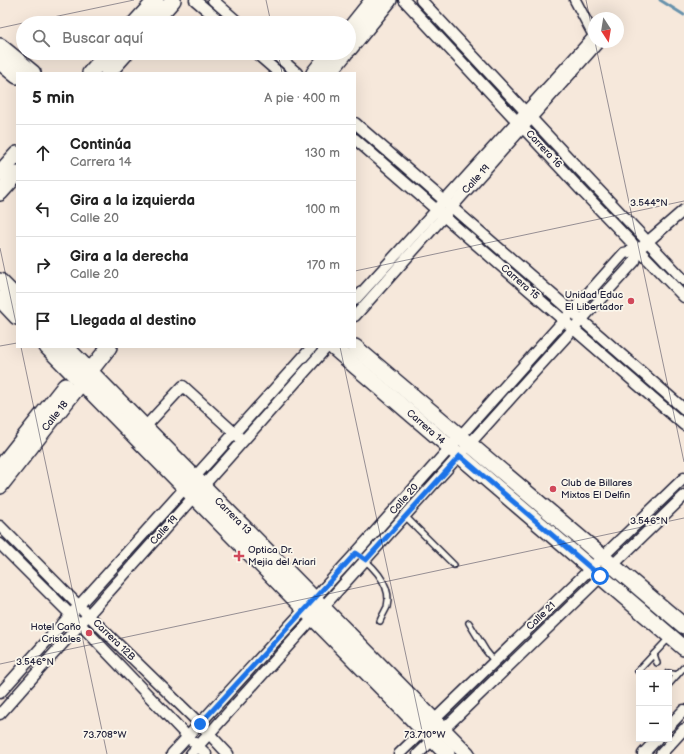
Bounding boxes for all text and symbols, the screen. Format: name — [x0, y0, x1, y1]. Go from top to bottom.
north arrow — [588, 12, 624, 48]
search box — [16, 16, 356, 60]
icon: search — [30, 27, 52, 49]
text: Buscar aquí — [62, 29, 143, 48]
text: 5 min — [32, 88, 75, 108]
text: A pie · 400 m — [264, 90, 340, 106]
street label: Carrera 16 — [523, 128, 565, 170]
text: Continúa — [70, 135, 131, 154]
icon: ahead — [32, 142, 54, 164]
text: 130 m — [305, 145, 340, 161]
text: Carrera 14 — [70, 154, 132, 170]
street label: Calle 19 — [460, 162, 492, 196]
text: Gira a la izquierda — [70, 191, 195, 210]
text: 3.544°N — [630, 197, 668, 209]
icon: left — [32, 198, 54, 220]
text: 100 m — [305, 201, 340, 217]
text: Calle 20 — [70, 210, 119, 226]
text: Gira a la derecha — [70, 247, 189, 266]
icon: right — [32, 254, 54, 276]
text: 170 m — [307, 257, 340, 273]
street label: Carrera 15 — [498, 262, 542, 302]
text: Calle 20 — [70, 266, 119, 282]
place label: Unidad Educ El Libertador — [565, 289, 623, 313]
marker: Unidad Educ El Libertador — [626, 296, 636, 306]
icon: arrive — [32, 310, 54, 332]
text: Llegada al destino — [70, 311, 196, 330]
street label: Calle 18 — [39, 398, 71, 434]
street label: Carrera 14 — [404, 407, 448, 447]
place label: Club de Billares Mixtos El Delfin — [561, 477, 632, 501]
street label: Calle 20 — [387, 481, 421, 517]
marker: Club de Billares Mixtos El Delfin — [548, 484, 558, 494]
street label: Carrera 13 — [212, 495, 254, 537]
street label: Calle 19 — [148, 513, 180, 547]
text: 3.546°N — [630, 515, 668, 527]
place label: Optica Dr. Mejia del Ariari — [248, 544, 316, 568]
marker: Optica Dr. Mejia del Ariari — [233, 550, 245, 562]
route start — [591, 567, 609, 585]
street label: Calle 21 — [524, 599, 558, 633]
street label: Carrera 12B — [90, 617, 138, 663]
place label: Hotel Caño Cristales — [30, 621, 81, 645]
marker: Hotel Caño Cristales — [84, 628, 94, 638]
text: 3.546°N — [16, 656, 54, 668]
map controls — [636, 670, 672, 742]
button: + — [636, 670, 672, 706]
button: − — [636, 706, 672, 742]
route end — [191, 715, 209, 733]
text: 73.708°W — [83, 729, 127, 741]
text: 73.710°W — [404, 729, 446, 741]

